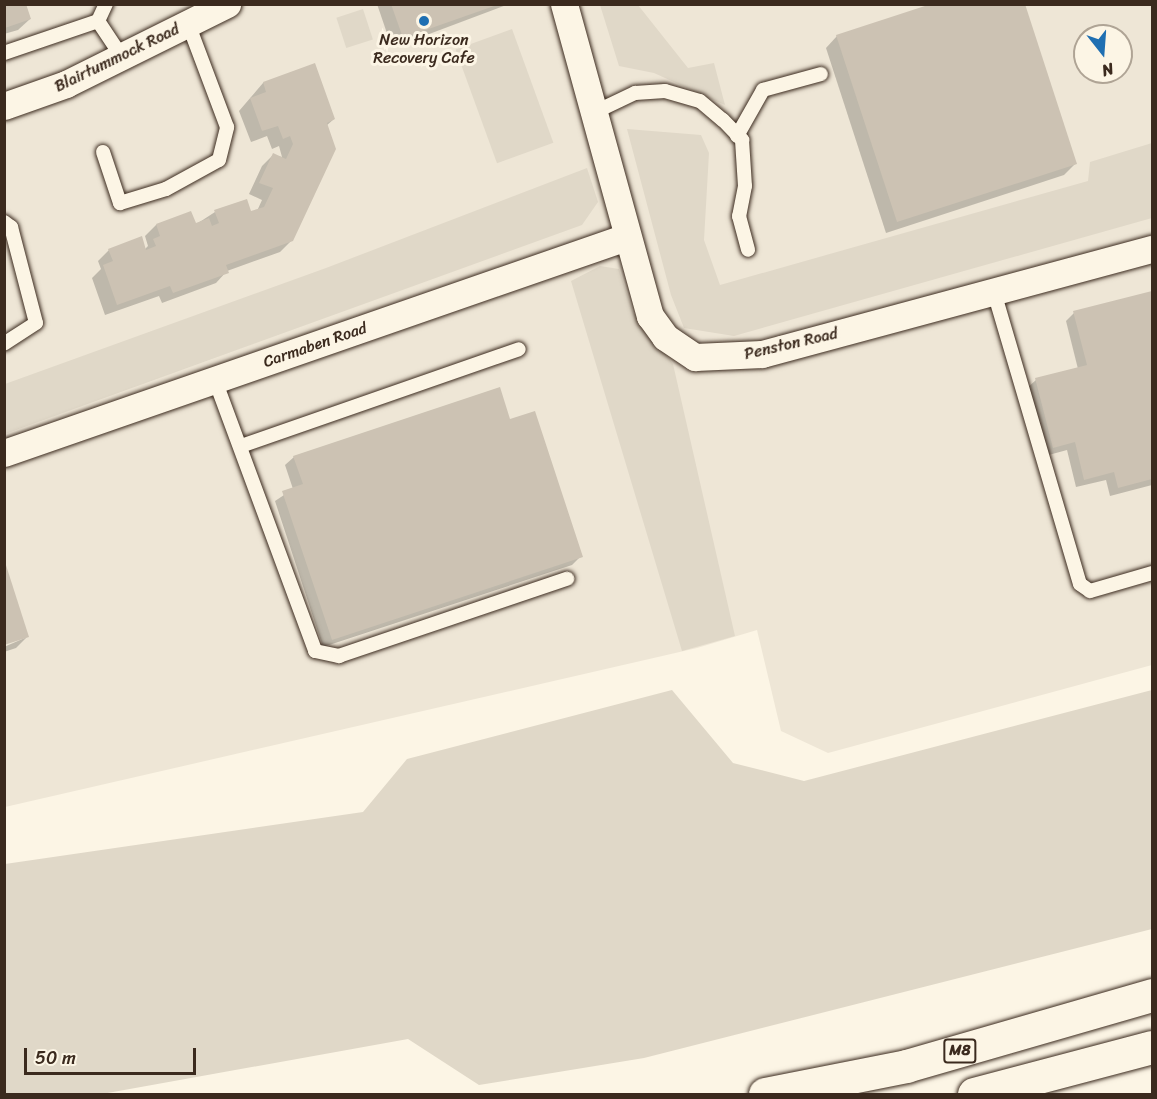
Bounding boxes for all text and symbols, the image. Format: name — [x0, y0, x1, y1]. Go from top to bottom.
marker: New Horizon Recovery Cafe — [417, 14, 431, 28]
street label: Blairtummock Road — [52, 19, 182, 97]
north arrow — [1073, 24, 1133, 84]
place label: New Horizon Recovery Cafe — [373, 30, 475, 68]
text: N — [1098, 54, 1117, 85]
street label: Carmaben Road — [261, 318, 369, 372]
street label: Penston Road — [742, 324, 840, 364]
scale bar — [27, 1036, 200, 1074]
road number: M8 — [942, 1039, 978, 1063]
text: 50 m — [35, 1042, 76, 1074]

